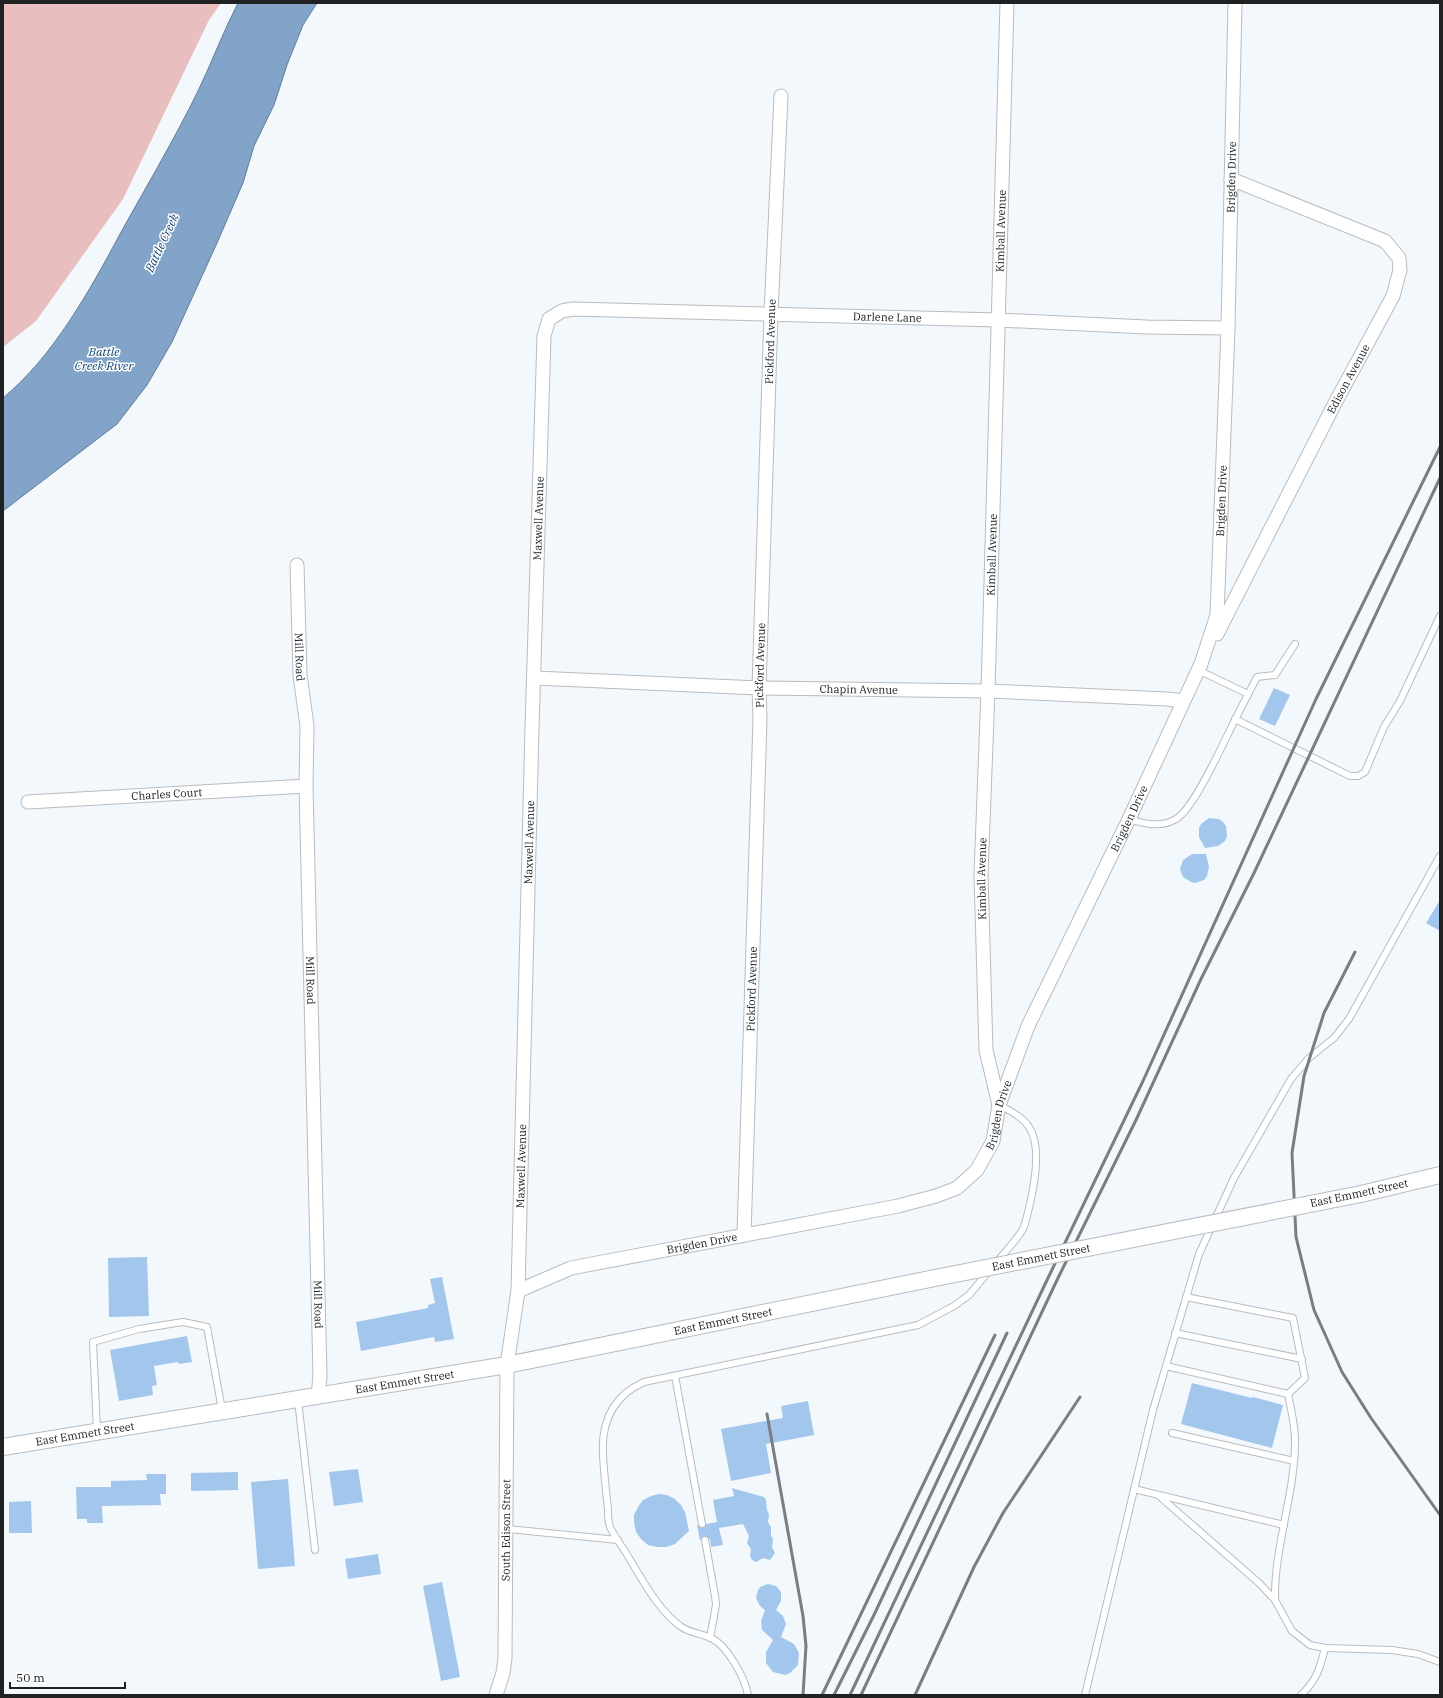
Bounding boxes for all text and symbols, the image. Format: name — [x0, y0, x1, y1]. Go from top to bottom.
street label: Brigden Drive — [1223, 141, 1239, 213]
street label: Kimball Avenue — [993, 189, 1009, 272]
water label: Battle Creek — [141, 211, 182, 275]
street label: Pickford Avenue — [762, 298, 779, 384]
street label: Darlene Lane — [853, 309, 922, 325]
street label: Edison Avenue — [1324, 341, 1373, 416]
water label: Battle Creek River — [75, 344, 134, 373]
street label: Brigden Drive — [1213, 465, 1230, 537]
street label: Maxwell Avenue — [530, 476, 547, 561]
street label: Kimball Avenue — [984, 513, 1000, 596]
street label: Pickford Avenue — [752, 622, 768, 708]
street label: Mill Road — [292, 633, 308, 682]
street label: Chapin Avenue — [819, 682, 898, 697]
street label: Brigden Drive — [1107, 783, 1151, 854]
street label: Charles Court — [131, 785, 203, 803]
street label: Maxwell Avenue — [521, 800, 537, 884]
street label: Kimball Avenue — [974, 837, 989, 920]
street label: Pickford Avenue — [743, 946, 760, 1032]
street label: Mill Road — [303, 956, 318, 1005]
street label: Brigden Drive — [982, 1078, 1015, 1152]
street label: Maxwell Avenue — [513, 1124, 529, 1208]
street label: East Emmett Street — [1309, 1176, 1409, 1210]
street label: Brigden Drive — [665, 1230, 738, 1257]
street label: East Emmett Street — [991, 1241, 1092, 1274]
street label: Mill Road — [311, 1280, 326, 1329]
street label: East Emmett Street — [673, 1304, 773, 1338]
street label: East Emmett Street — [354, 1367, 455, 1397]
street label: East Emmett Street — [34, 1419, 135, 1449]
street label: South Edison Street — [499, 1479, 513, 1581]
scale bar — [10, 1664, 125, 1690]
text: 50 m — [16, 1670, 45, 1685]

